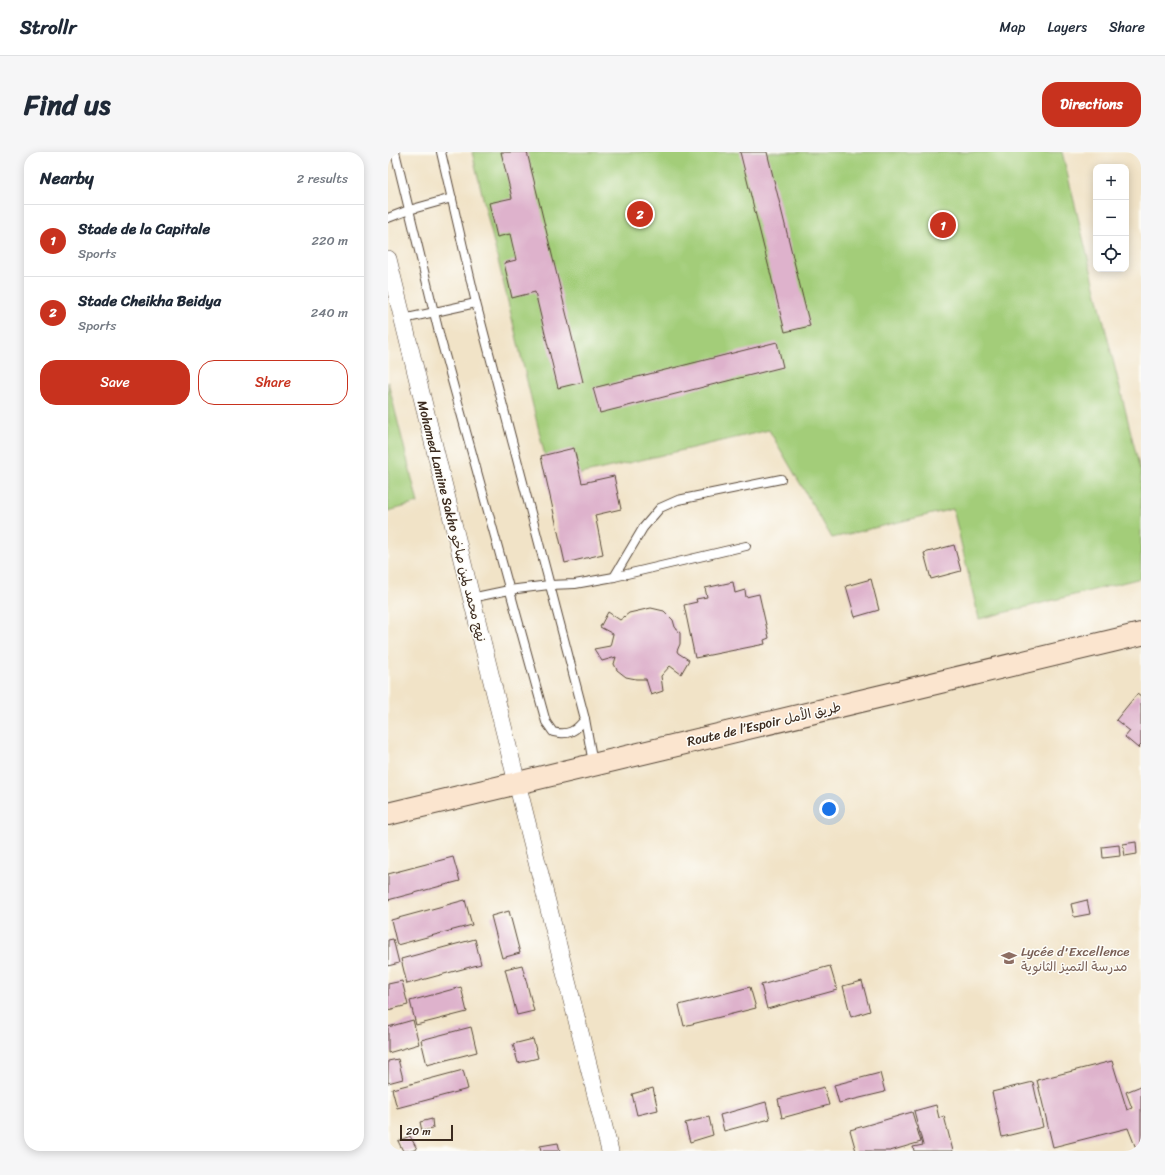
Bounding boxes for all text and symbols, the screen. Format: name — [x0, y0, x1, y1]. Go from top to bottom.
text: Strollr — [20, 11, 76, 44]
text: Map — [1000, 15, 1025, 40]
text: Layers — [1047, 15, 1087, 40]
text: Share — [1109, 15, 1145, 40]
text: Find us — [24, 80, 111, 129]
button: Directions — [1042, 82, 1141, 127]
text: Nearby — [40, 163, 94, 193]
map controls — [1093, 164, 1129, 272]
button: + — [1093, 164, 1129, 200]
text: 2 results — [297, 167, 348, 190]
pin: 2 — [627, 199, 653, 229]
button: − — [1093, 200, 1129, 236]
pin: 1 — [930, 210, 956, 240]
text: Stade de la Capitale — [78, 216, 210, 242]
text: 1 — [50, 229, 56, 252]
text: 220 m — [311, 229, 348, 252]
button: locate — [1093, 236, 1129, 272]
text: Sports — [78, 242, 116, 265]
text: Stade Cheikha Beidya — [78, 288, 221, 314]
text: 2 — [49, 301, 57, 324]
text: 240 m — [311, 301, 348, 324]
text: Sports — [78, 314, 116, 337]
button: Save — [40, 360, 190, 405]
button: Share — [198, 360, 348, 405]
street label: Mohamed Lamine Sakho نهج محمد لمين صاخو — [411, 398, 493, 644]
street label: Route de l’Espoir طريق الأمل — [685, 695, 843, 753]
your location — [819, 799, 839, 819]
place label: Lycée d'Excellence مدرسة التميز الثانوية — [1021, 940, 1130, 978]
school or university icon: Lycée d'Excellence مدرسة التميز الثانوية — [1000, 949, 1018, 967]
text: 20 m — [406, 1122, 431, 1141]
scale bar — [400, 1123, 453, 1142]

